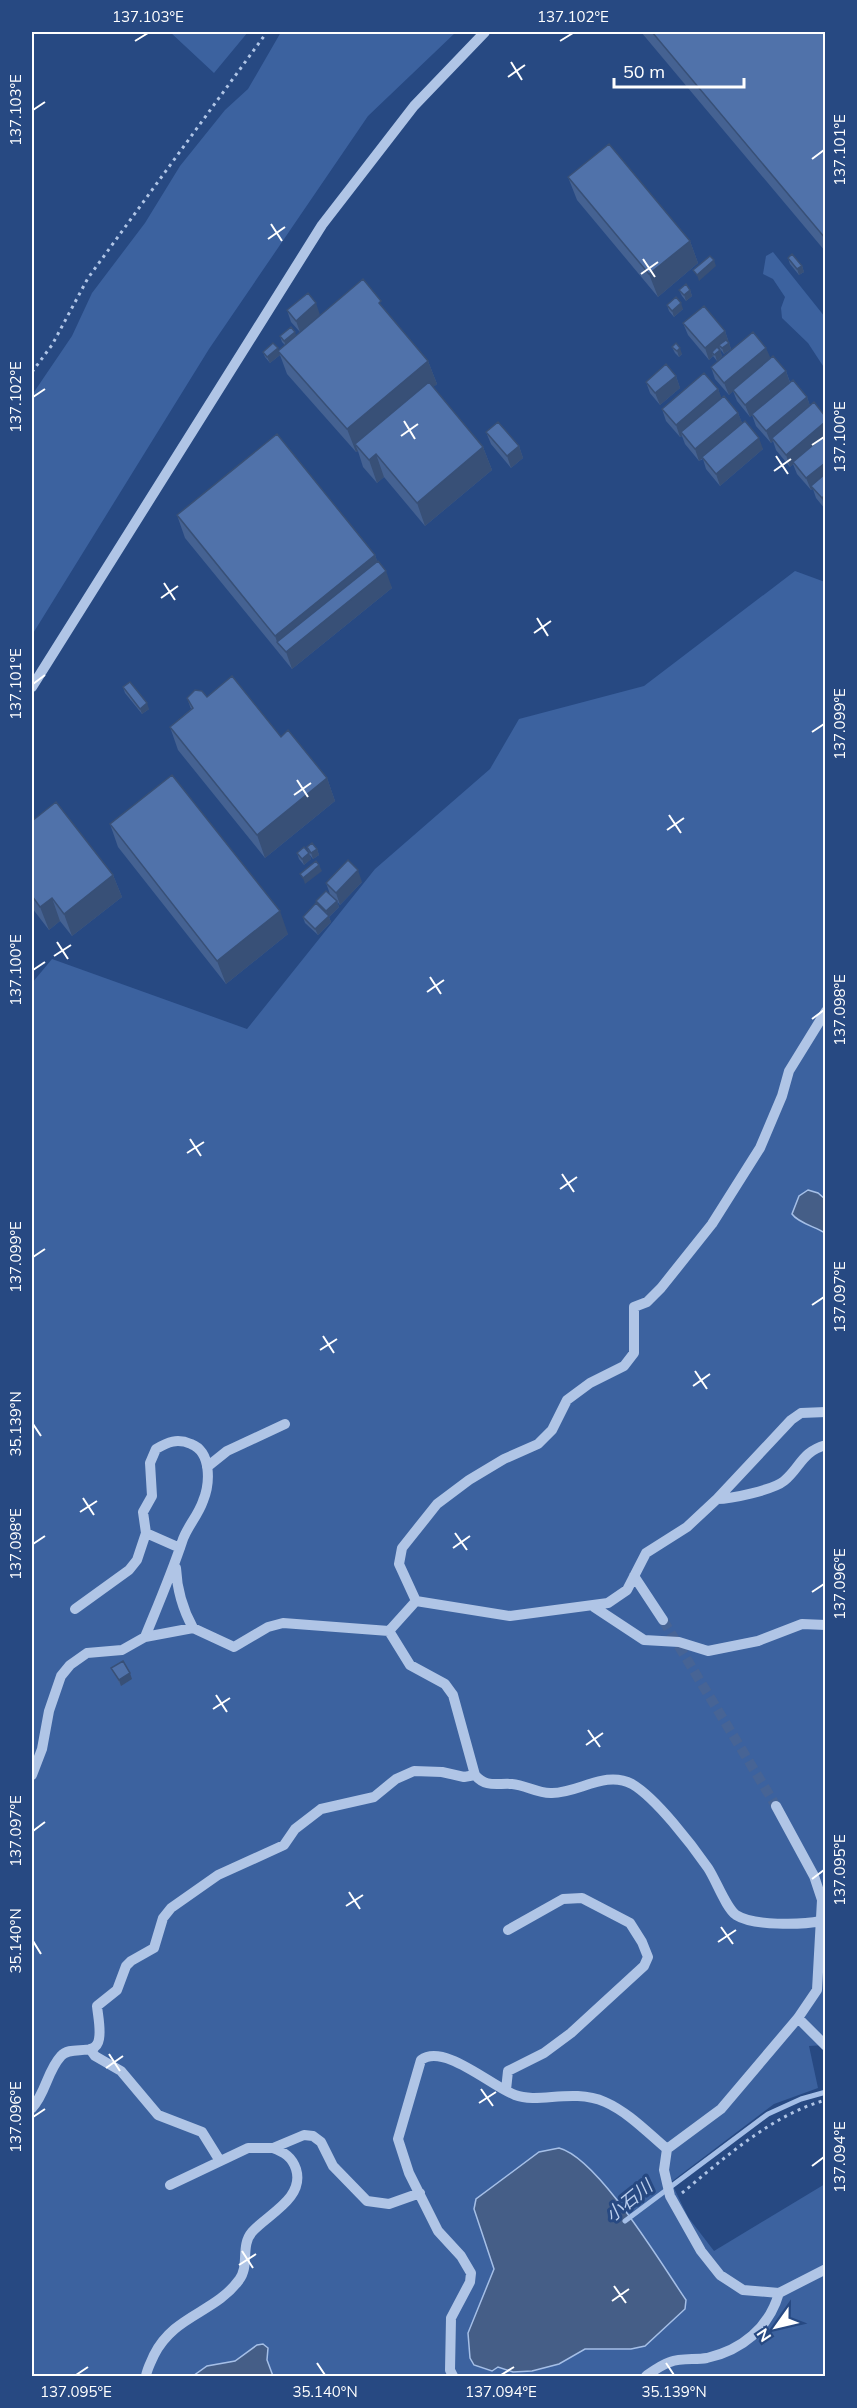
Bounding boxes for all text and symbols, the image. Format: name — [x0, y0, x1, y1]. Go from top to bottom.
text: 137.103°E — [112, 7, 184, 26]
text: 137.102°E — [537, 7, 609, 26]
scale bar — [614, 51, 744, 89]
text: 50 m — [623, 60, 665, 83]
text: 137.103°E — [6, 74, 25, 146]
text: 137.101°E — [830, 114, 849, 186]
text: 137.102°E — [6, 361, 25, 433]
text: 137.100°E — [830, 401, 849, 473]
text: 137.101°E — [6, 648, 25, 720]
text: 137.099°E — [830, 688, 849, 760]
text: 137.100°E — [6, 934, 25, 1006]
text: 137.098°E — [830, 974, 849, 1046]
text: 137.099°E — [6, 1221, 25, 1293]
text: 137.097°E — [830, 1261, 849, 1333]
text: 35.139°N — [6, 1391, 25, 1457]
text: 137.098°E — [6, 1508, 25, 1580]
text: 137.096°E — [830, 1548, 849, 1620]
text: 137.097°E — [6, 1795, 25, 1867]
text: 137.095°E — [830, 1834, 849, 1906]
text: 35.140°N — [6, 1908, 25, 1974]
text: 137.096°E — [6, 2081, 25, 2153]
text: 137.094°E — [830, 2121, 849, 2193]
water label: 小石川 — [600, 2173, 658, 2227]
north arrow — [746, 2297, 806, 2357]
text: N — [752, 2325, 775, 2346]
text: 137.095°E — [40, 2382, 112, 2401]
text: 35.140°N — [292, 2382, 358, 2401]
text: 137.094°E — [465, 2382, 537, 2401]
text: 35.139°N — [641, 2382, 707, 2401]

